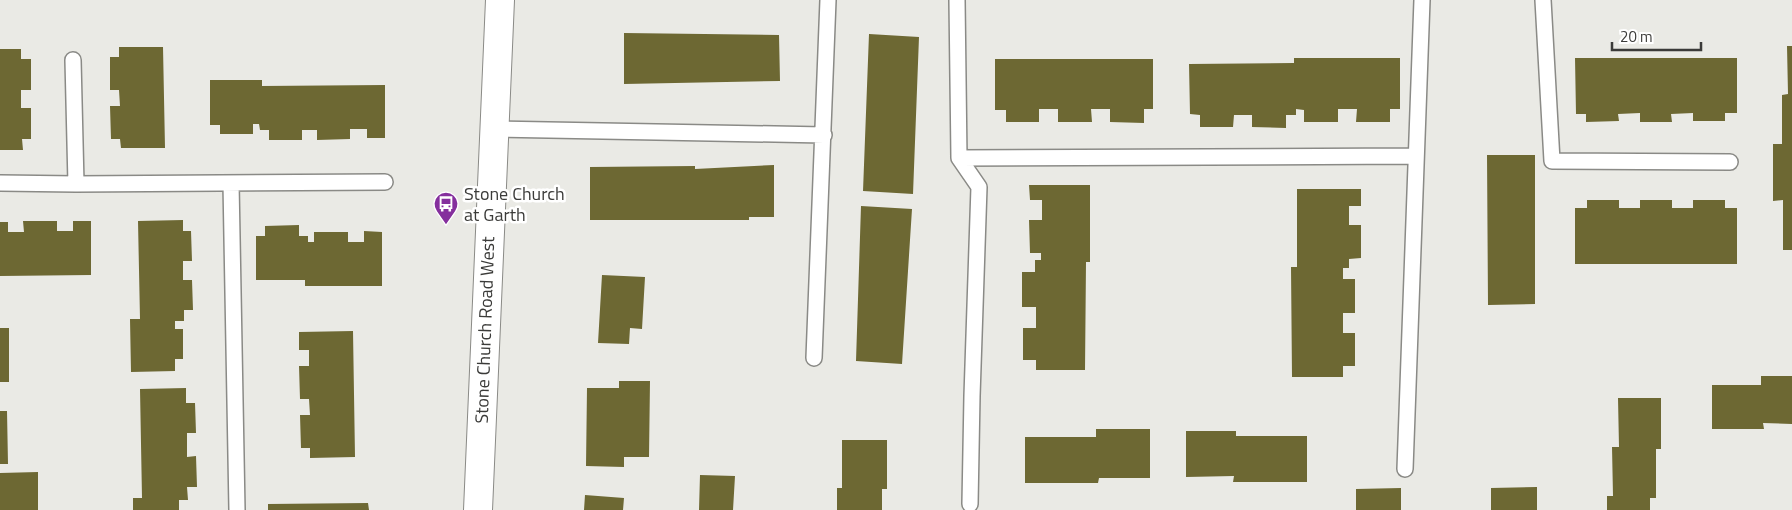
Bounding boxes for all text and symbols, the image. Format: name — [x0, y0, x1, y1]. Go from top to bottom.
scale bar — [1612, 20, 1701, 52]
text: 20 m — [1620, 25, 1653, 48]
place label: Stone Church at Garth — [464, 180, 565, 228]
bus stop icon: Stone Church at Garth — [433, 191, 459, 225]
street label: Stone Church Road West — [468, 235, 501, 424]

